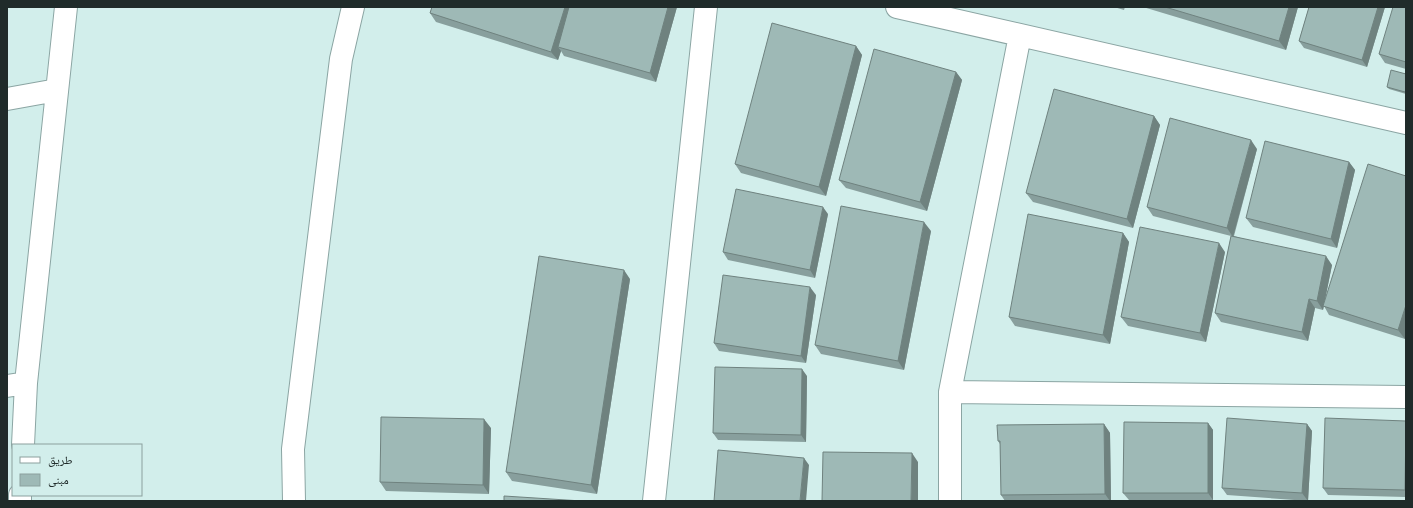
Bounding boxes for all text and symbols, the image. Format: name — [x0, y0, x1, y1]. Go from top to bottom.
legend — [12, 444, 142, 496]
text: طريق — [48, 452, 73, 467]
text: مبنى — [48, 472, 69, 487]

